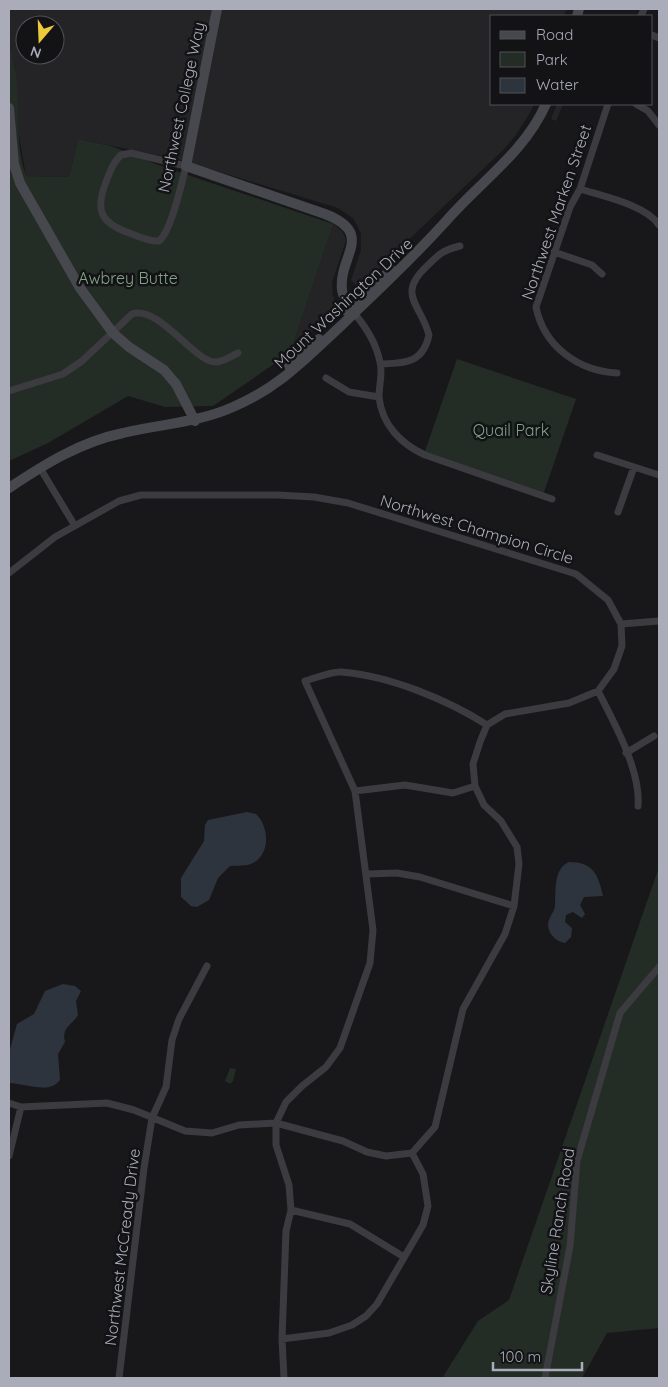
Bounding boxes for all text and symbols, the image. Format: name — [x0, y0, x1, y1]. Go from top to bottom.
north arrow — [15, 15, 65, 65]
legend — [490, 15, 653, 105]
street label: Northwest College Way — [153, 20, 209, 194]
text: Road — [536, 25, 573, 44]
text: N — [28, 42, 44, 62]
text: Park — [536, 50, 568, 69]
text: Water — [536, 75, 579, 94]
street label: Northwest Marken Street — [517, 122, 595, 302]
street label: Mount Washington Drive — [269, 233, 417, 373]
park label: Awbrey Butte — [78, 268, 178, 288]
park label: Quail Park — [473, 420, 549, 440]
street label: Northwest Champion Circle — [378, 490, 576, 568]
street label: Northwest McCready Drive — [100, 1147, 144, 1347]
street label: Skyline Ranch Road — [536, 1147, 578, 1295]
scale bar — [493, 1340, 582, 1372]
text: 100 m — [500, 1347, 541, 1366]

